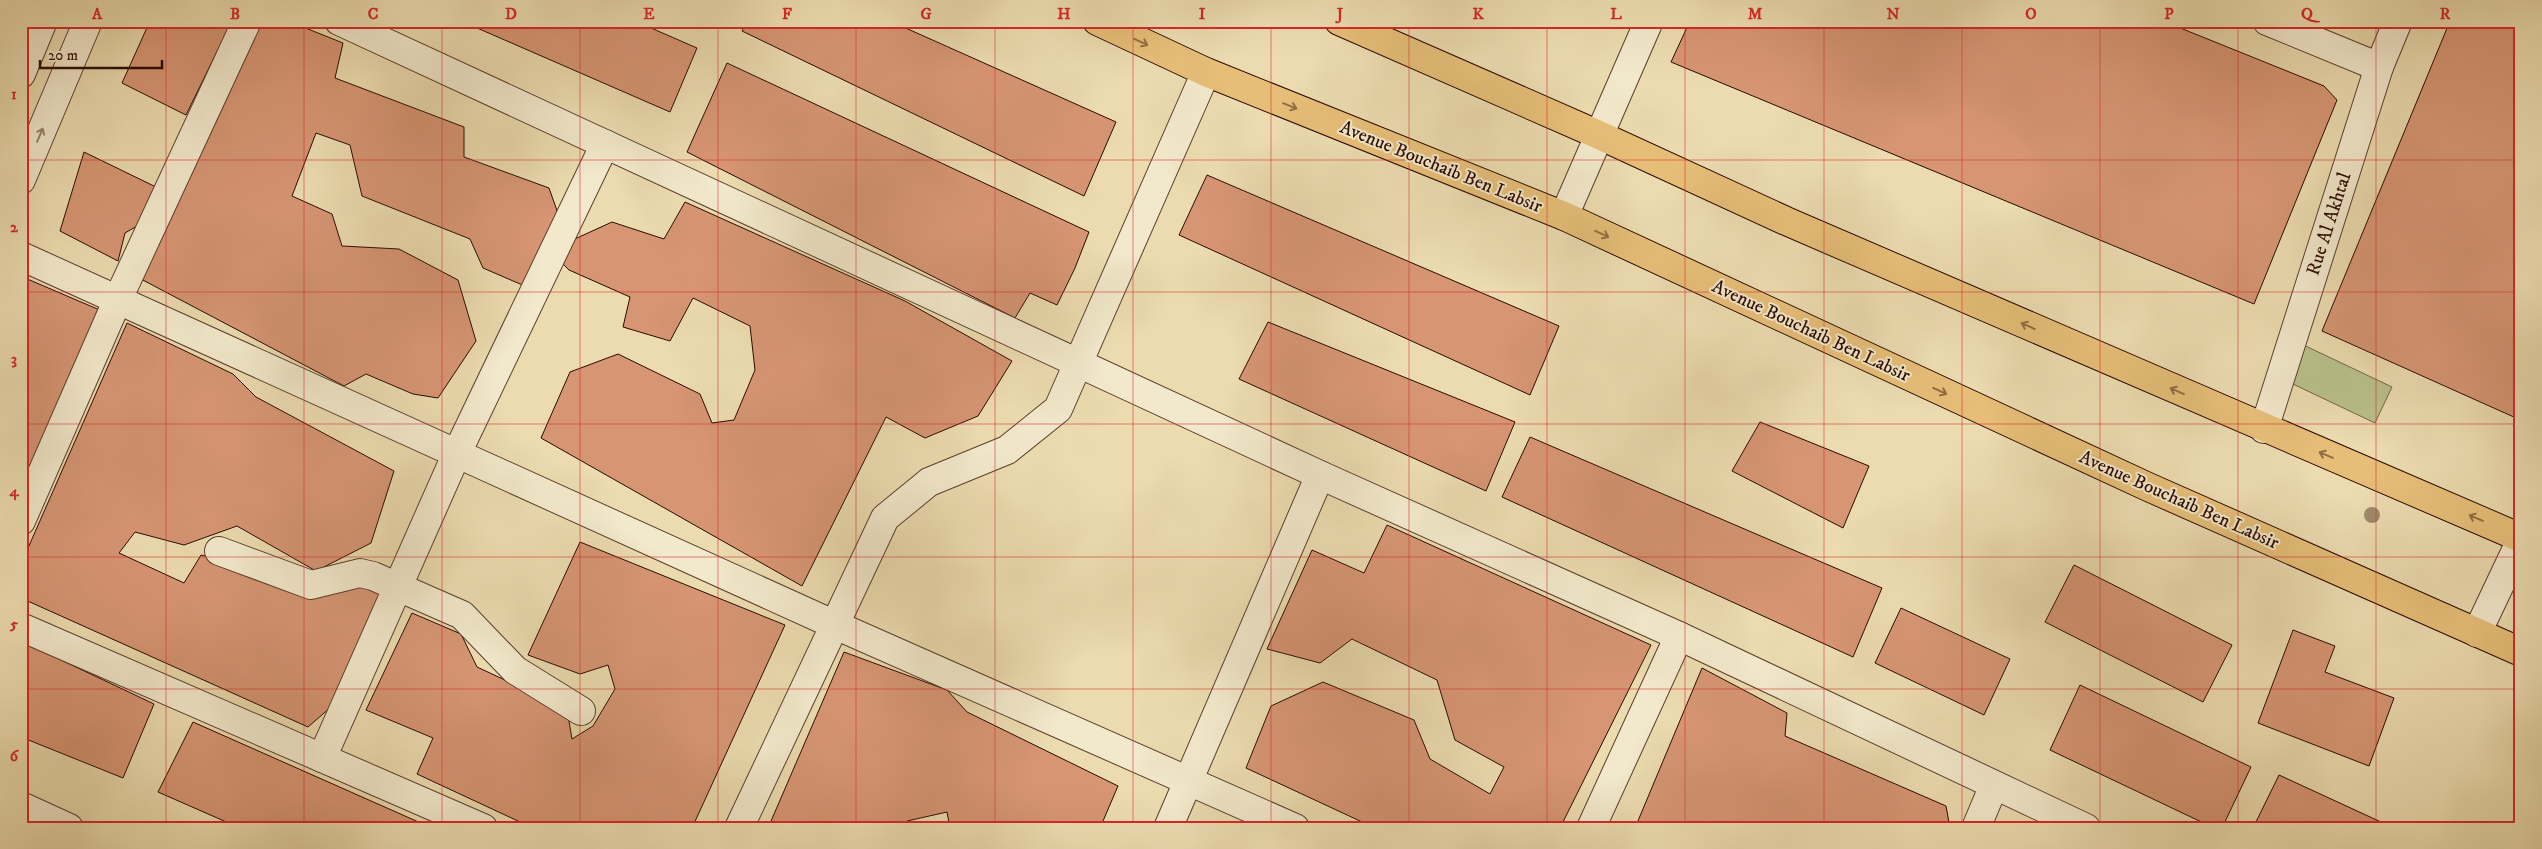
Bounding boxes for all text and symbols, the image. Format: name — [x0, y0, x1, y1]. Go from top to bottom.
text: A — [91, 4, 103, 24]
text: B — [230, 4, 240, 24]
text: C — [368, 4, 378, 24]
text: D — [505, 4, 517, 24]
text: E — [643, 4, 655, 24]
text: F — [782, 4, 792, 24]
text: G — [920, 4, 932, 24]
text: H — [1057, 4, 1071, 24]
text: I — [1199, 4, 1206, 24]
text: J — [1335, 4, 1344, 24]
text: K — [1472, 4, 1484, 24]
text: L — [1610, 4, 1622, 24]
text: M — [1748, 4, 1763, 24]
text: N — [1886, 4, 1900, 24]
text: O — [2025, 4, 2037, 24]
text: P — [2164, 4, 2174, 24]
text: Q — [2301, 4, 2321, 24]
text: R — [2440, 4, 2451, 24]
one-way arrow — [1133, 37, 1148, 47]
scale bar — [40, 38, 162, 70]
text: 20 m — [48, 46, 78, 65]
text: 1 — [11, 84, 17, 104]
one-way arrow — [1282, 101, 1297, 111]
street label: Avenue Bouchaib Ben Labsir — [1336, 116, 1546, 218]
one-way arrow — [36, 128, 46, 143]
street label: Rue Al Akhtal — [2302, 169, 2357, 278]
text: 2 — [10, 217, 19, 237]
one-way arrow — [1594, 230, 1609, 239]
street label: Avenue Bouchaib Ben Labsir — [1708, 275, 1914, 387]
one-way arrow — [2021, 320, 2036, 330]
text: 3 — [11, 349, 17, 369]
one-way arrow — [2170, 385, 2185, 395]
one-way arrow — [1932, 386, 1947, 396]
street label: Avenue Bouchaib Ben Labsir — [2076, 446, 2282, 554]
one-way arrow — [2319, 450, 2334, 459]
text: 4 — [8, 481, 19, 501]
one-way arrow — [2469, 513, 2484, 523]
text: 5 — [9, 614, 18, 634]
text: 6 — [10, 746, 20, 766]

